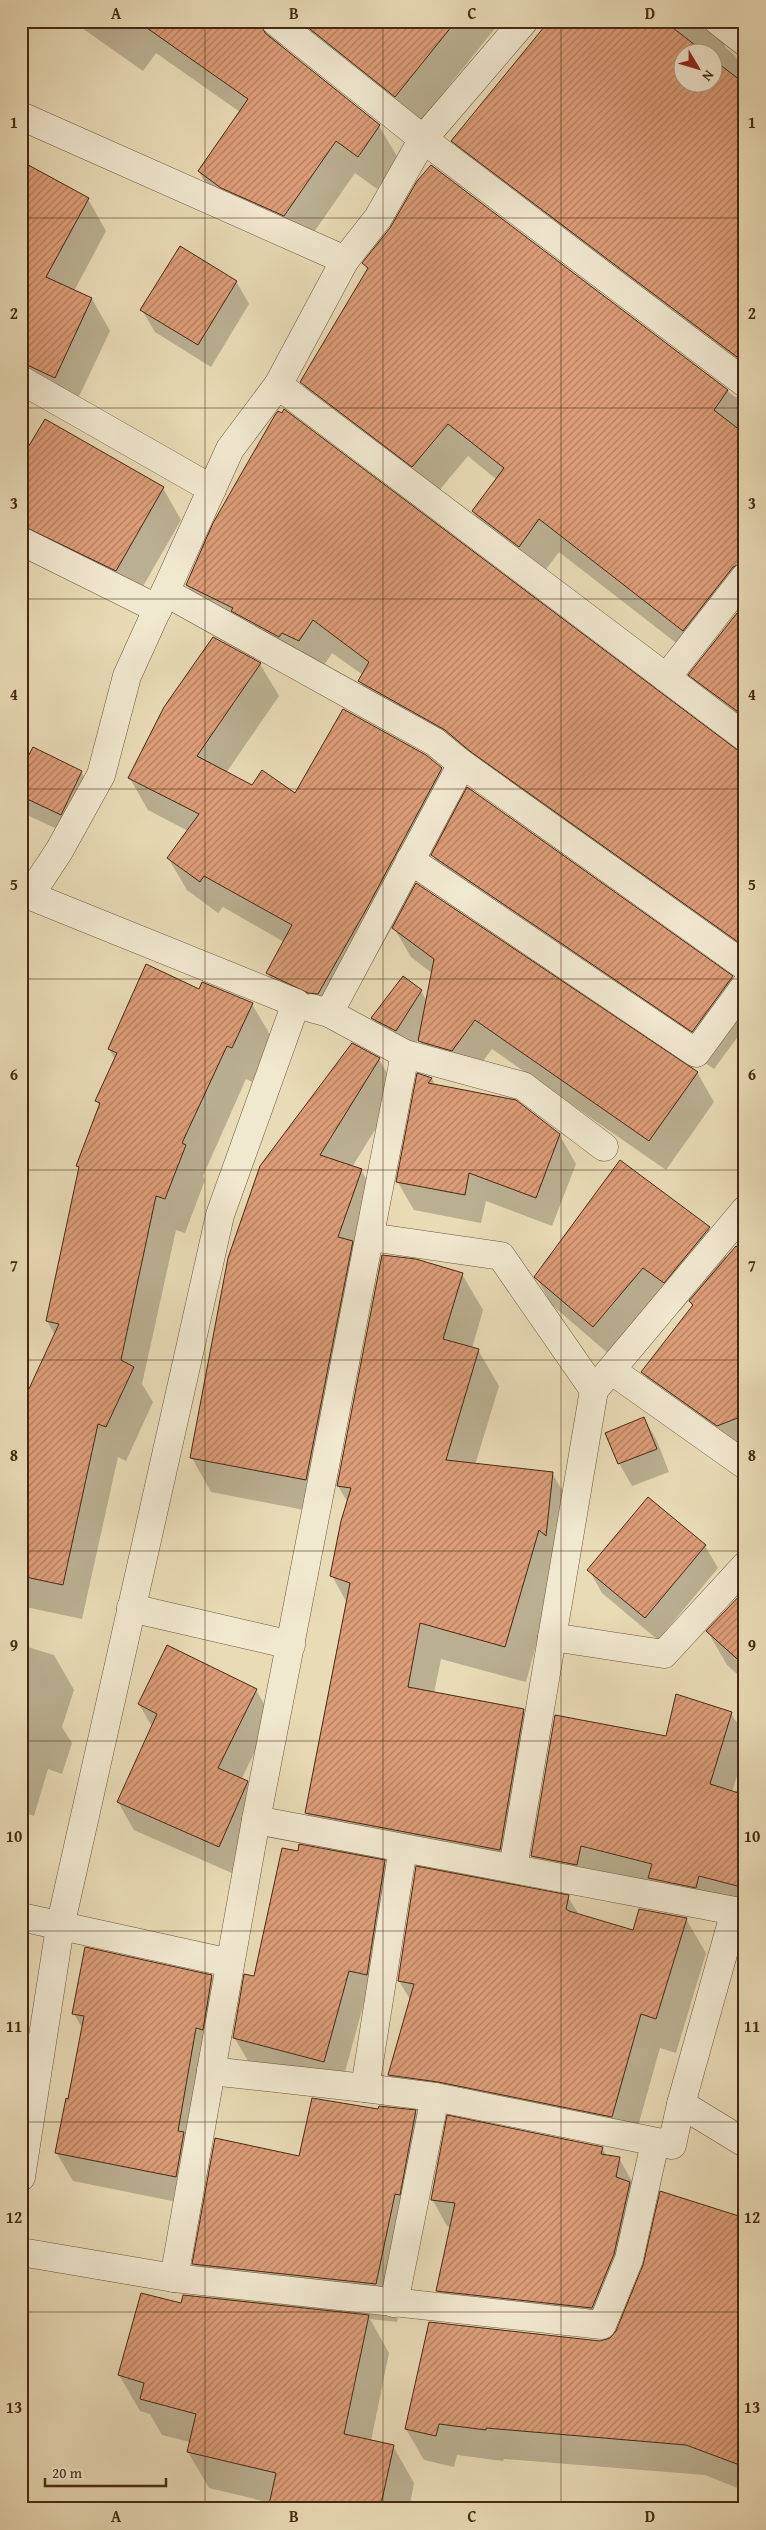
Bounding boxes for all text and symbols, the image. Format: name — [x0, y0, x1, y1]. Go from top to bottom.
text: A — [111, 1, 122, 25]
text: B — [289, 1, 299, 25]
text: C — [467, 1, 477, 25]
text: D — [645, 1, 655, 25]
north arrow — [674, 42, 724, 92]
text: N — [697, 66, 719, 86]
text: 1 — [10, 110, 18, 134]
text: 1 — [748, 110, 756, 134]
text: 2 — [10, 301, 18, 325]
text: 2 — [748, 301, 756, 325]
text: 3 — [10, 491, 18, 515]
text: 3 — [748, 491, 756, 515]
text: 4 — [10, 682, 18, 706]
text: 4 — [748, 682, 756, 706]
text: 5 — [10, 872, 18, 896]
text: 5 — [748, 872, 756, 896]
text: 6 — [10, 1062, 18, 1086]
text: 6 — [748, 1062, 756, 1086]
text: 7 — [10, 1253, 18, 1277]
text: 7 — [748, 1253, 756, 1277]
text: 8 — [10, 1443, 18, 1467]
text: 8 — [748, 1443, 756, 1467]
text: 9 — [10, 1633, 18, 1657]
text: 9 — [748, 1633, 756, 1657]
text: 10 — [6, 1824, 22, 1848]
text: 10 — [744, 1824, 760, 1848]
text: 11 — [6, 2014, 22, 2038]
text: 11 — [744, 2014, 760, 2038]
text: 12 — [6, 2205, 22, 2229]
text: 12 — [744, 2205, 760, 2229]
text: 13 — [6, 2395, 22, 2419]
text: 13 — [744, 2395, 760, 2419]
scale bar — [45, 2455, 166, 2487]
text: 20 m — [52, 2462, 83, 2483]
text: A — [111, 2504, 122, 2528]
text: B — [289, 2504, 299, 2528]
text: C — [467, 2504, 477, 2528]
text: D — [645, 2504, 655, 2528]

